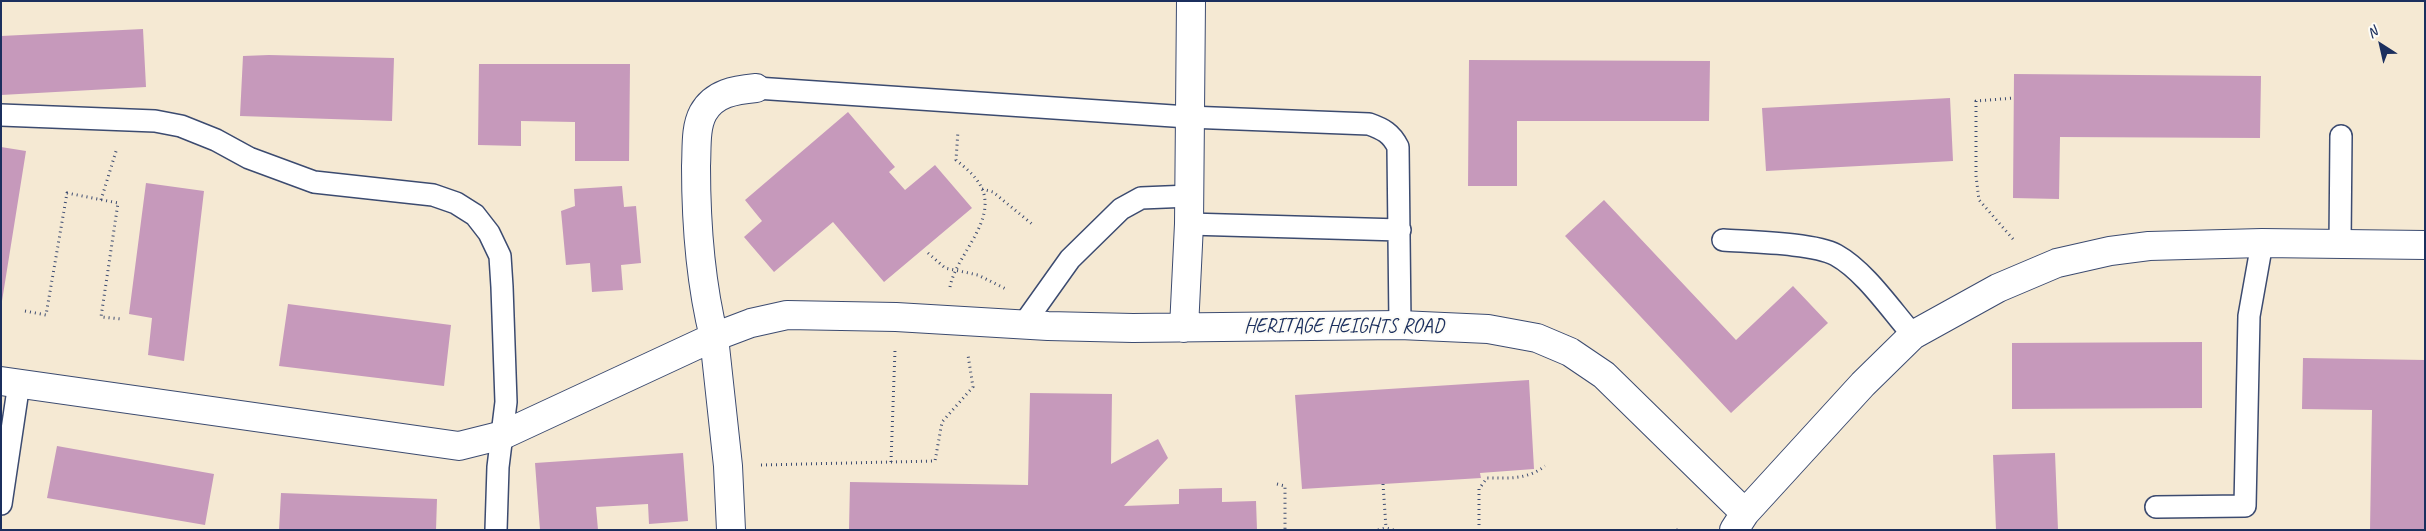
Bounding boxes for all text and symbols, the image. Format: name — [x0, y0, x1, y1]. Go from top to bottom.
north arrow — [2356, 20, 2406, 70]
text: N — [2364, 23, 2381, 42]
street label: HERITAGE HEIGHTS ROAD — [1244, 315, 1444, 339]

